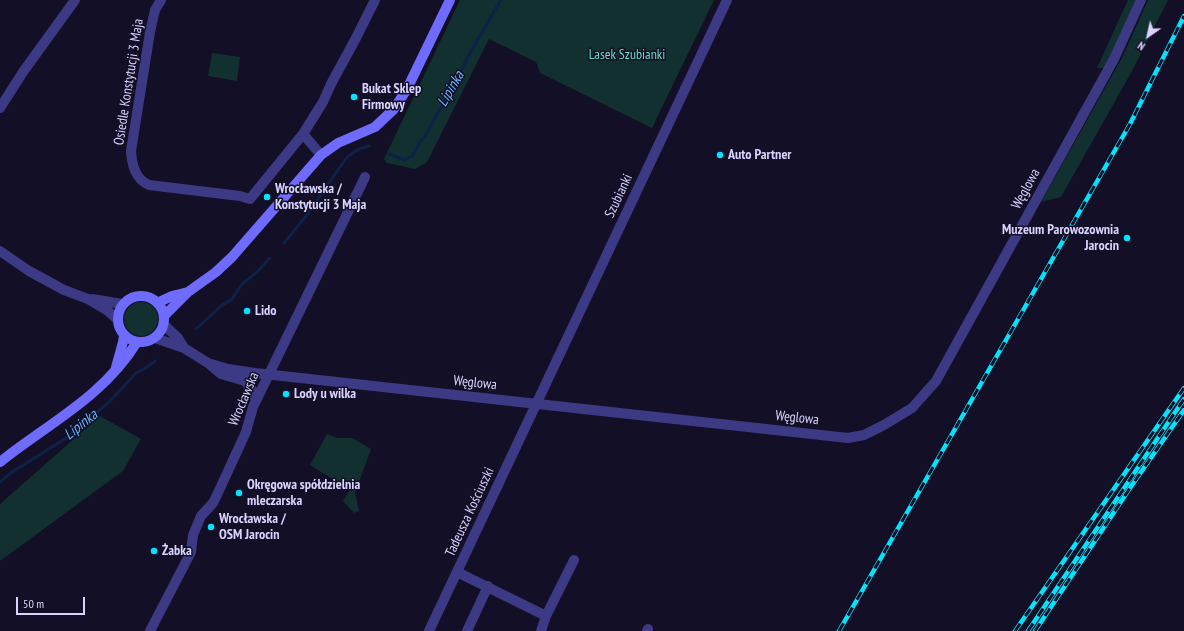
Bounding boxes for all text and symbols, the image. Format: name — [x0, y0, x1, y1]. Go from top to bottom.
north arrow — [1128, 16, 1168, 56]
street label: Osiedle Konstytucji 3 Maja — [111, 18, 147, 146]
text: N — [1135, 38, 1148, 53]
park label: Lasek Szubianki — [589, 47, 665, 63]
water label: Lipinka — [434, 68, 468, 110]
place label: Bukat Sklep Firmowy — [362, 81, 421, 114]
marker: Bukat Sklep Firmowy — [349, 92, 359, 102]
place label: Auto Partner — [728, 147, 791, 163]
marker: Auto Partner — [715, 150, 725, 160]
street label: Węglowa — [1008, 166, 1044, 212]
street label: Szubianki — [602, 171, 636, 221]
place label: Wrocławska / Konstytucji 3 Maja — [275, 181, 366, 214]
marker: Wrocławska / Konstytucji 3 Maja — [262, 192, 272, 202]
place label: Muzeum Parowozownia Jarocin — [1002, 222, 1119, 254]
marker: Muzeum Parowozownia Jarocin — [1122, 233, 1132, 243]
place label: Lido — [255, 303, 277, 319]
marker: Lido — [242, 306, 252, 316]
street label: Wrocławska — [225, 370, 263, 428]
street label: Węglowa — [452, 372, 498, 394]
place label: Lody u wilka — [294, 386, 356, 402]
marker: Lody u wilka — [281, 389, 291, 399]
water label: Lipinka — [61, 406, 101, 444]
street label: Węglowa — [774, 407, 820, 429]
street label: Tadeusza Kościuszki — [442, 465, 498, 559]
place label: Okręgowa spółdzielnia mleczarska — [247, 477, 360, 510]
marker: Okręgowa spółdzielnia mleczarska — [234, 488, 244, 498]
place label: Wrocławska / OSM Jarocin — [219, 511, 286, 544]
marker: Wrocławska / OSM Jarocin — [206, 522, 216, 532]
place label: Żabka — [162, 543, 192, 559]
marker: Żabka — [149, 546, 159, 556]
scale bar — [18, 589, 87, 615]
text: 50 m — [23, 596, 44, 611]

